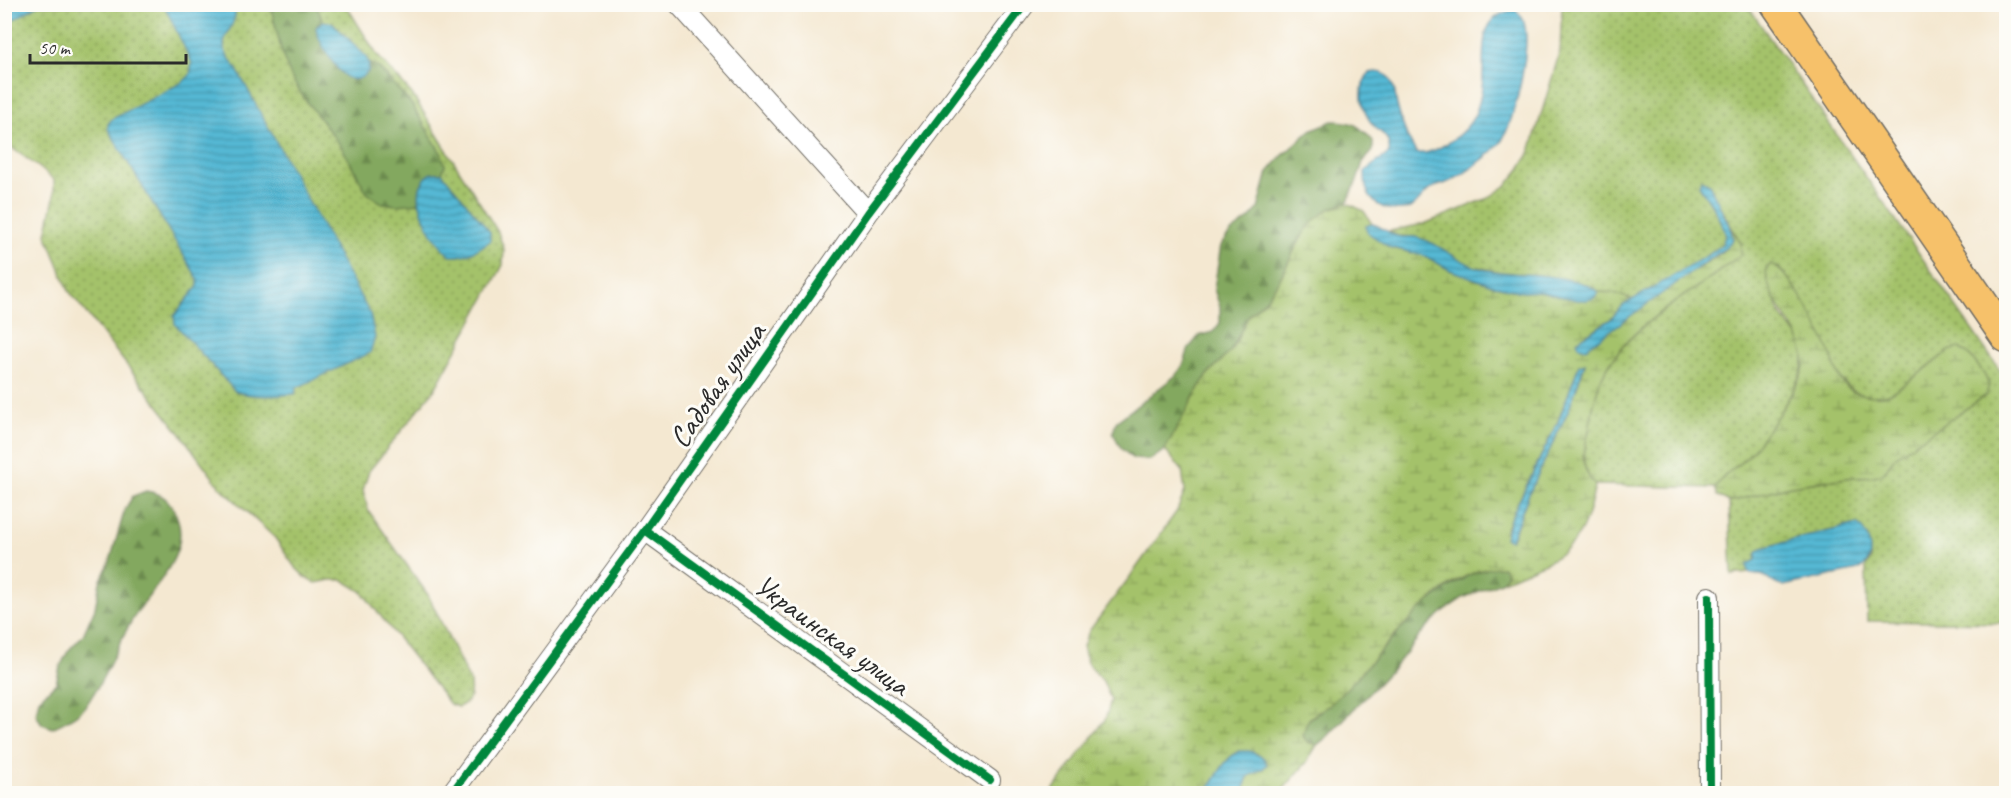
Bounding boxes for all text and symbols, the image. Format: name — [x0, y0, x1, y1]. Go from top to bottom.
scale bar — [30, 27, 186, 65]
text: 50 m — [39, 37, 72, 59]
street label: Садовая улица — [660, 314, 775, 455]
street label: Украинская улица — [747, 566, 919, 705]

